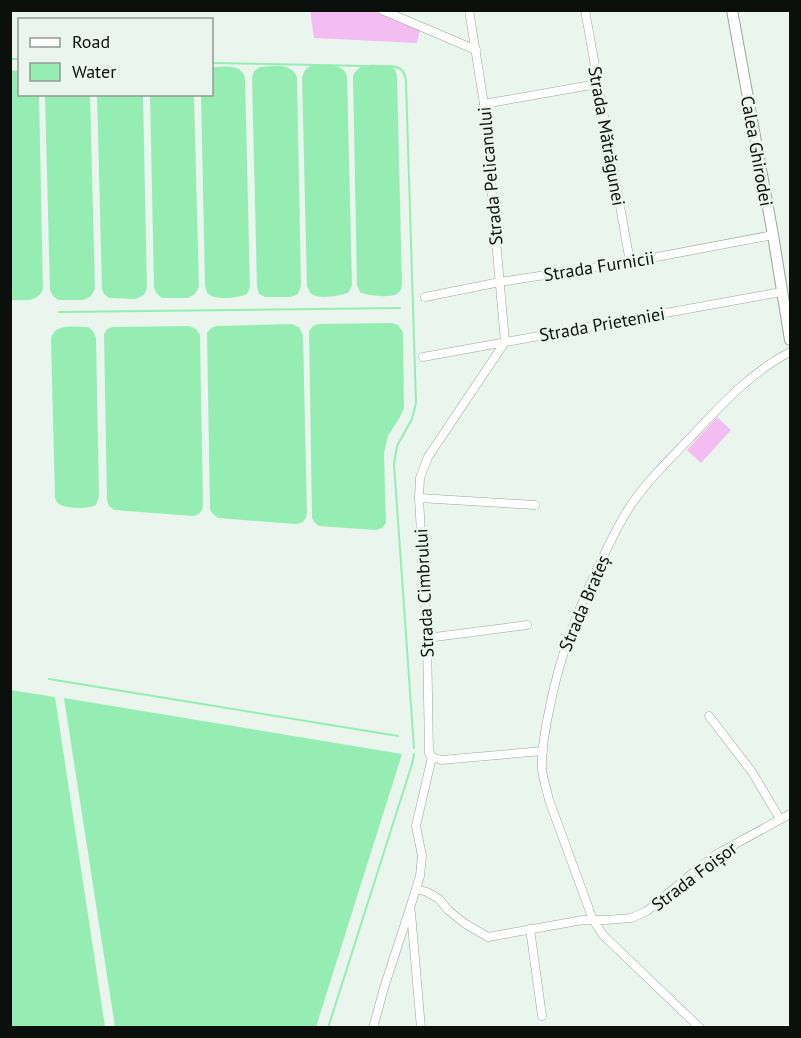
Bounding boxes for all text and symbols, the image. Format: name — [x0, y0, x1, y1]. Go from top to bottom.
legend — [18, 18, 213, 96]
text: Road — [72, 30, 110, 53]
text: Water — [72, 60, 116, 83]
street label: Strada Mătrăgunei — [583, 64, 631, 208]
street label: Calea Ghirodei — [736, 94, 778, 208]
street label: Strada Pelicanului — [472, 106, 508, 246]
street label: Strada Furnicii — [542, 246, 656, 286]
street label: Strada Prieteniei — [537, 302, 667, 346]
street label: Strada Cimbrului — [409, 528, 439, 658]
street label: Strada Brateș — [553, 551, 615, 655]
street label: Strada Foișor — [647, 836, 741, 916]

